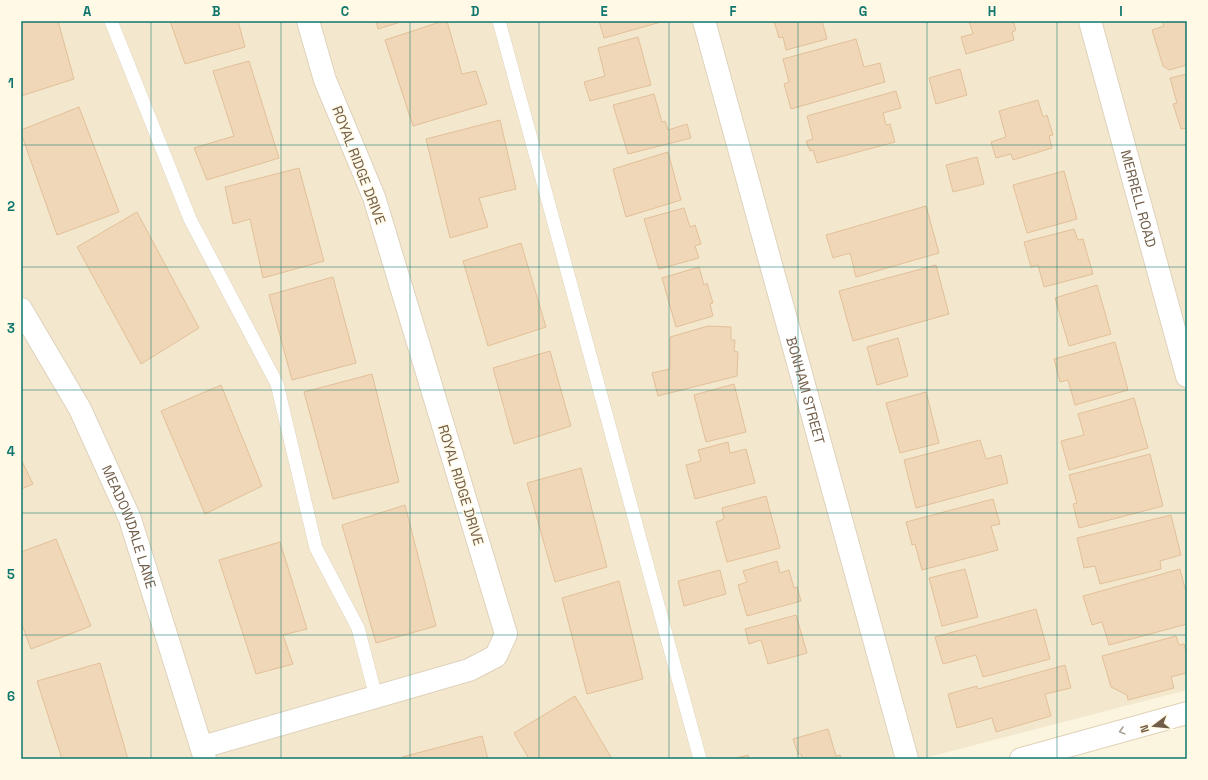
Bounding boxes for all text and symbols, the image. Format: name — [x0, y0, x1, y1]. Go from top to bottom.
text: A — [83, 3, 92, 20]
text: B — [212, 3, 221, 20]
text: C — [341, 3, 349, 20]
text: D — [471, 3, 480, 20]
text: E — [600, 3, 608, 20]
text: F — [730, 3, 737, 20]
text: G — [859, 3, 867, 20]
text: H — [988, 3, 996, 20]
text: I — [1119, 3, 1123, 20]
text: 1 — [8, 75, 14, 92]
street label: ROYAL RIDGE DRIVE — [328, 103, 390, 227]
street label: MERRELL ROAD — [1117, 148, 1160, 249]
text: 2 — [7, 198, 15, 215]
text: 3 — [7, 320, 15, 337]
street label: BONHAM STREET — [782, 334, 829, 446]
street label: ROYAL RIDGE DRIVE — [434, 422, 488, 548]
text: 4 — [7, 443, 15, 460]
street label: MEADOWDALE LANE — [98, 462, 160, 591]
text: 5 — [7, 566, 15, 583]
text: 6 — [7, 688, 15, 705]
north arrow — [1134, 706, 1174, 746]
text: N — [1137, 723, 1152, 734]
one-way arrow — [1119, 726, 1126, 735]

